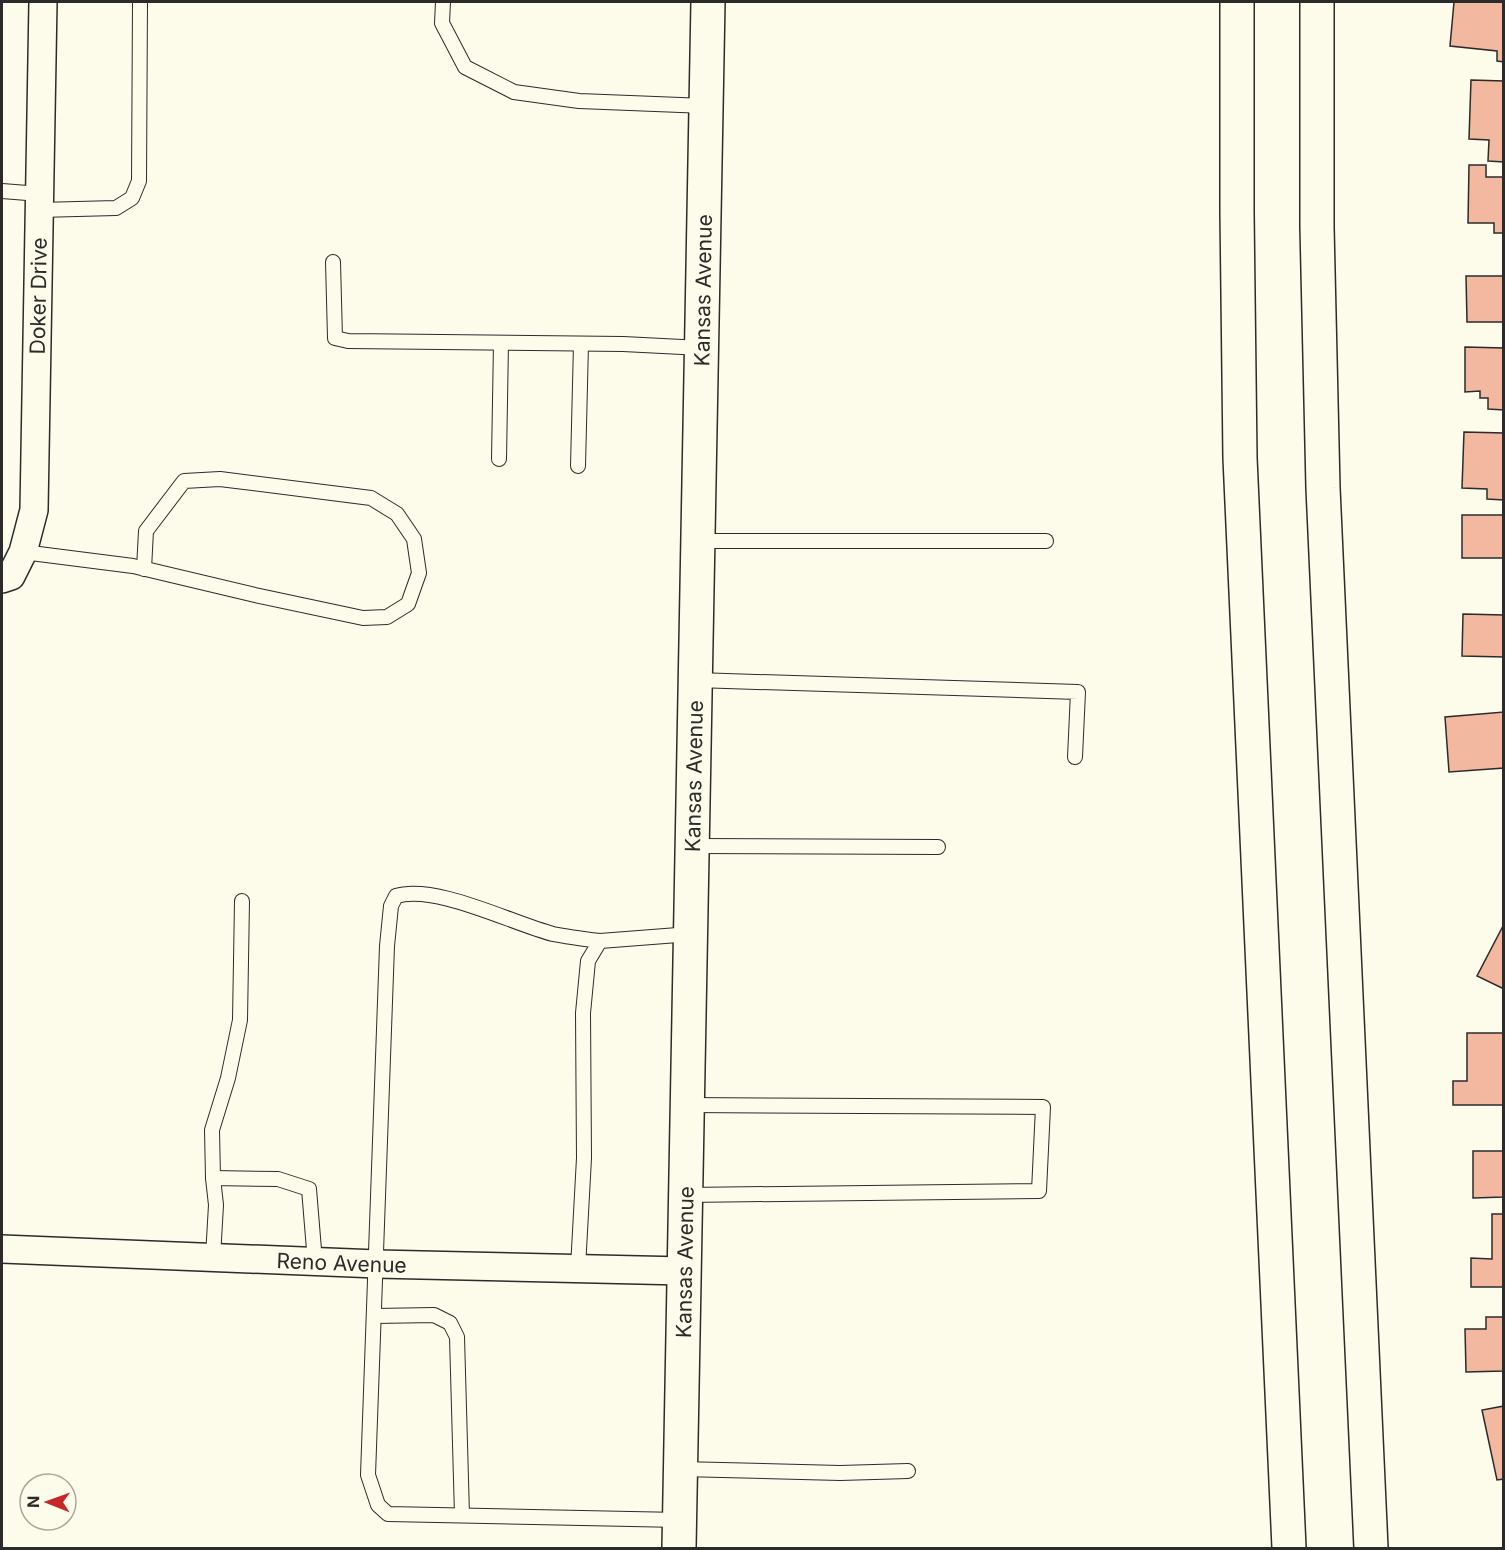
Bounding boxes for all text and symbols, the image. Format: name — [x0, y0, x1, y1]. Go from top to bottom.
street label: Kansas Avenue — [689, 214, 717, 366]
street label: Doker Drive — [24, 237, 51, 354]
street label: Kansas Avenue — [680, 700, 707, 852]
street label: Kansas Avenue — [670, 1186, 698, 1338]
street label: Reno Avenue — [276, 1247, 407, 1277]
north arrow — [18, 1472, 78, 1532]
text: N — [23, 1495, 43, 1508]

